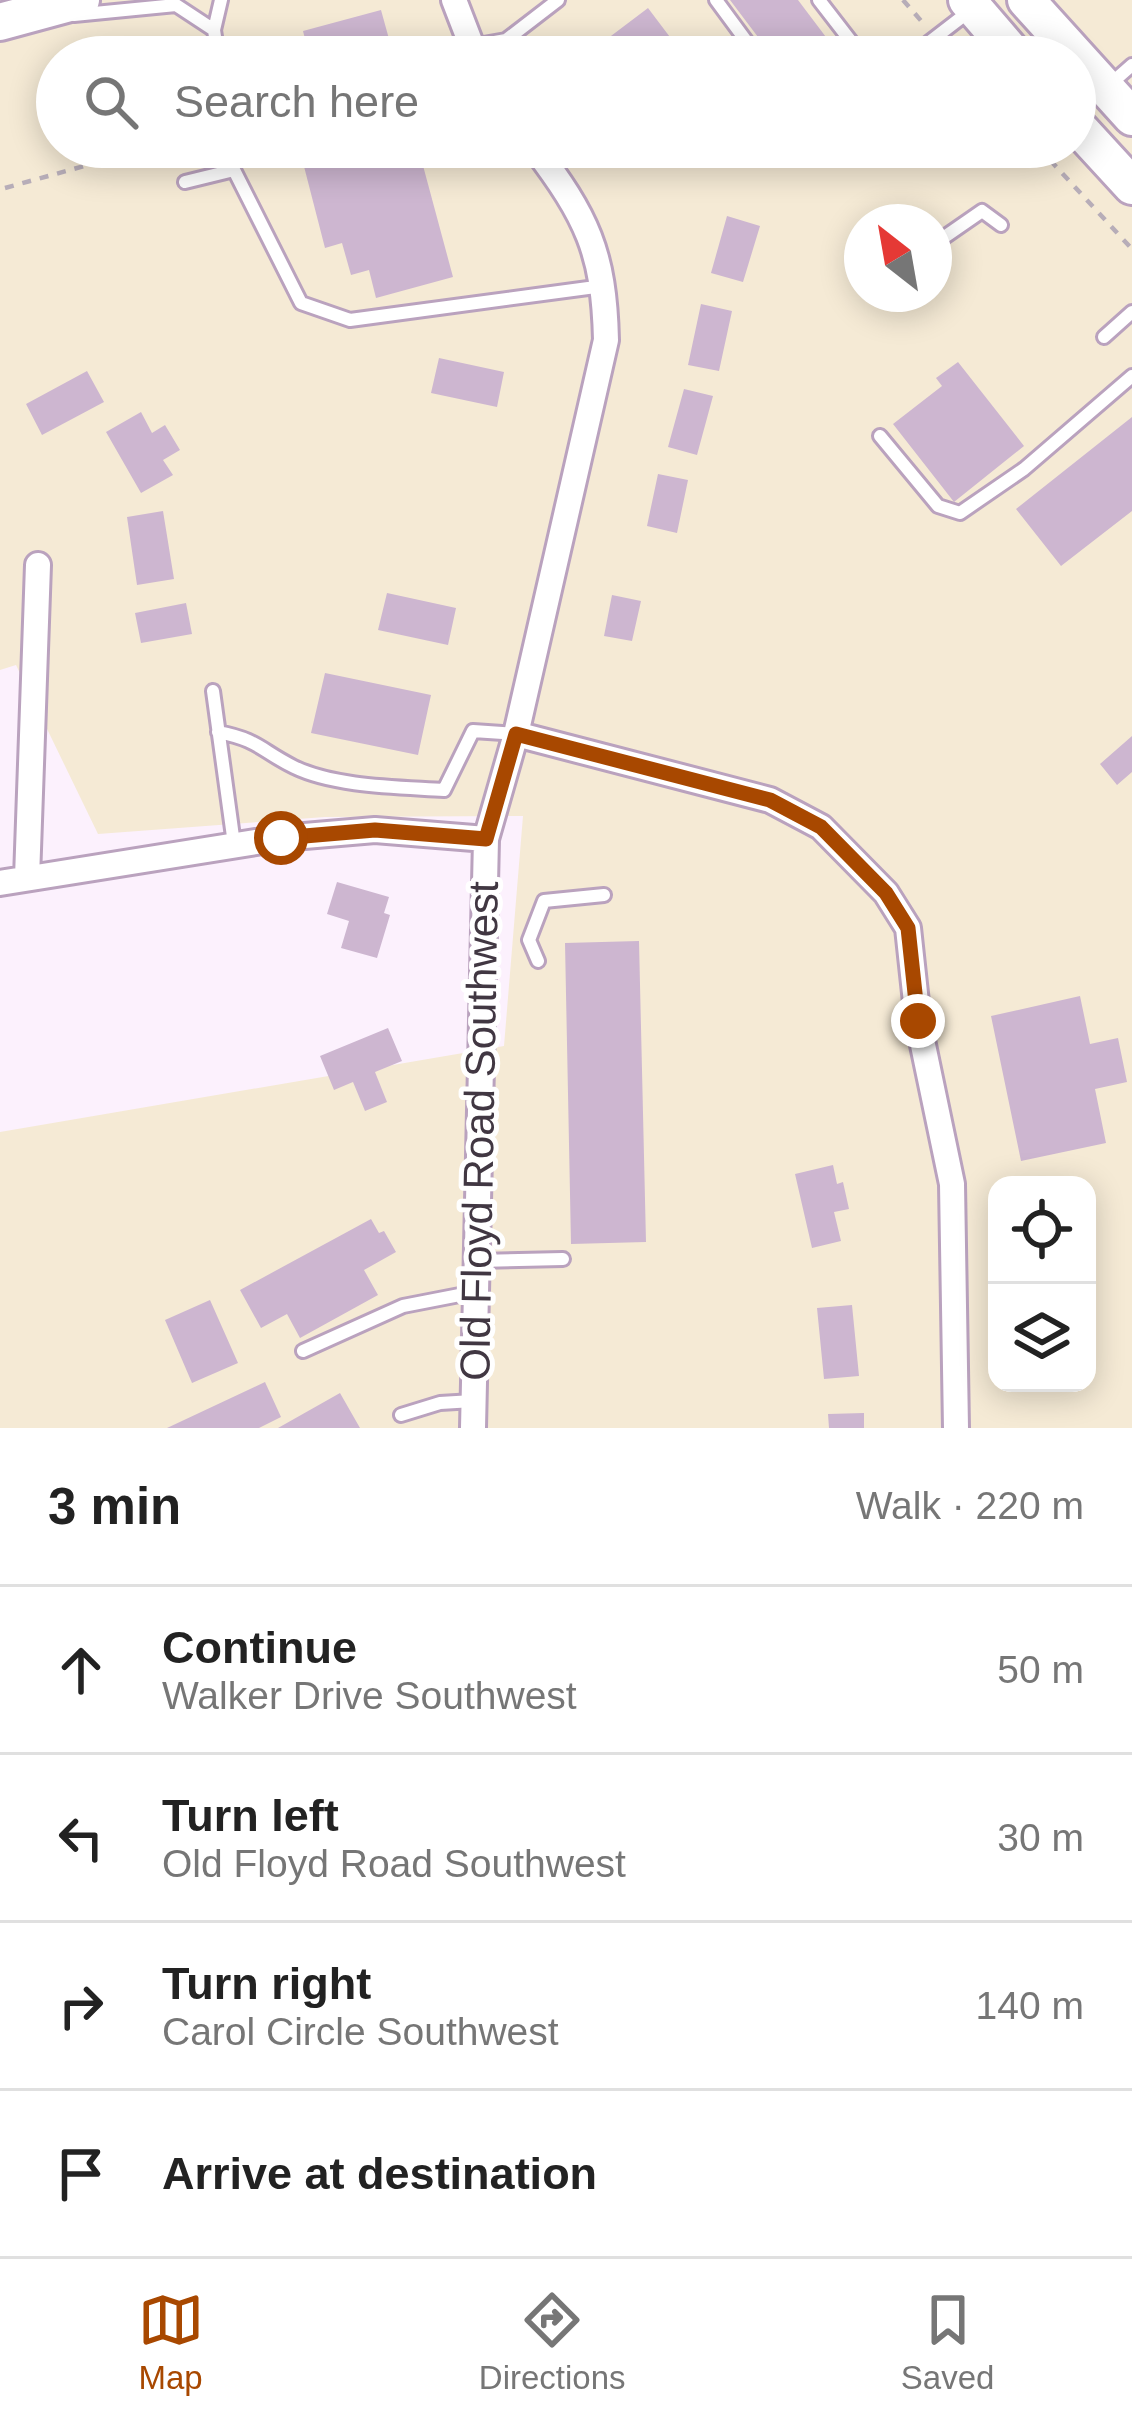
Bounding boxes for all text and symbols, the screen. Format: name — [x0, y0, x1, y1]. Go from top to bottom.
search box — [36, 36, 1096, 168]
icon: search — [78, 69, 144, 135]
text: Search here — [174, 76, 419, 127]
north arrow — [844, 204, 952, 312]
route start — [254, 811, 308, 865]
street label: Old Floyd Road Southwest — [451, 881, 507, 1381]
route end — [891, 994, 945, 1048]
map controls — [988, 1176, 1096, 1392]
button: locate — [988, 1176, 1096, 1284]
button: layers — [988, 1284, 1096, 1392]
text: 3 min — [48, 1478, 181, 1535]
text: Walk · 220 m — [856, 1484, 1084, 1527]
text: Continue — [162, 1622, 357, 1673]
icon: ahead — [48, 1637, 114, 1703]
text: 50 m — [997, 1648, 1084, 1691]
text: Walker Drive Southwest — [162, 1674, 577, 1717]
text: Turn left — [162, 1790, 339, 1841]
icon: left — [48, 1805, 114, 1871]
text: 30 m — [997, 1816, 1084, 1859]
text: Old Floyd Road Southwest — [162, 1842, 626, 1885]
text: Turn right — [162, 1958, 371, 2009]
icon: right — [48, 1973, 114, 2039]
text: 140 m — [976, 1984, 1084, 2027]
text: Carol Circle Southwest — [162, 2010, 559, 2053]
icon: arrive — [48, 2141, 114, 2207]
text: Arrive at destination — [162, 2148, 597, 2199]
tab: Map — [138, 2287, 204, 2397]
tab: Directions — [479, 2287, 626, 2397]
tab: Saved — [901, 2287, 994, 2397]

